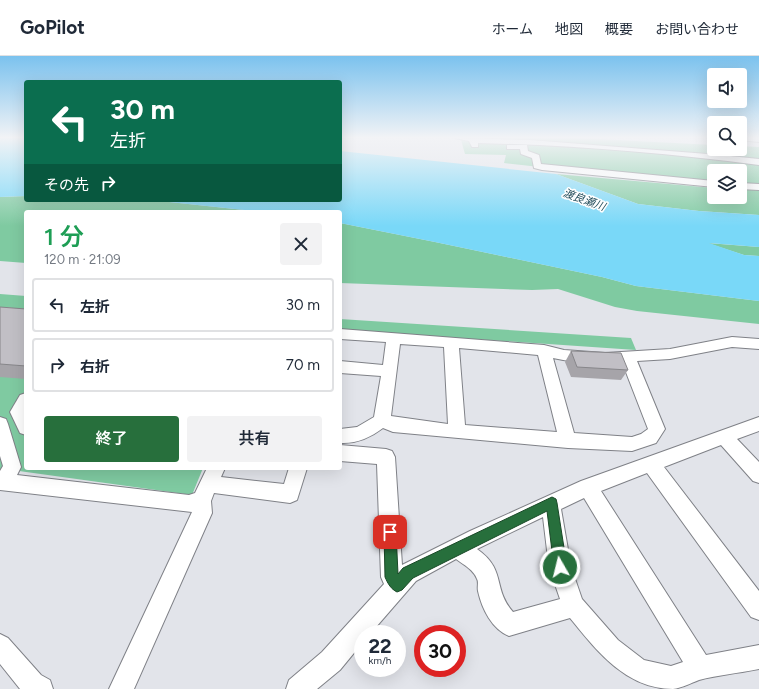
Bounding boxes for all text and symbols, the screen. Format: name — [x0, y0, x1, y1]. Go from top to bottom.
text: GoPilot — [20, 16, 85, 39]
text: ホーム — [491, 21, 533, 38]
text: 地図 — [555, 21, 583, 38]
text: 概要 — [605, 21, 633, 38]
text: お問い合わせ — [655, 21, 739, 38]
map controls — [707, 68, 747, 204]
button: sound — [707, 68, 747, 108]
text: 30 m — [110, 92, 175, 126]
icon: left — [44, 96, 96, 148]
button: search — [707, 116, 747, 156]
text: 左折 — [110, 130, 146, 152]
button: layers — [707, 164, 747, 204]
icon: right — [97, 172, 119, 194]
text: その先 — [44, 176, 89, 194]
water label: 渡良瀬川 — [561, 186, 608, 214]
text: 1 分 — [44, 222, 84, 251]
button: close — [280, 223, 322, 265]
text: 120 m · 21:09 — [44, 252, 121, 267]
icon: left — [46, 294, 68, 316]
text: 30 m — [286, 296, 320, 314]
text: 左折 — [80, 298, 110, 316]
icon: right — [46, 354, 68, 376]
text: 70 m — [286, 356, 320, 374]
text: 右折 — [80, 358, 110, 376]
button: 終了 — [44, 416, 179, 462]
button: 共有 — [187, 416, 322, 462]
pin — [373, 515, 407, 549]
icon: arrive — [379, 521, 401, 543]
position arrow — [539, 546, 581, 588]
speed limit sign: 30 — [414, 625, 466, 677]
text: 22 — [368, 634, 392, 658]
text: km/h — [369, 654, 391, 667]

